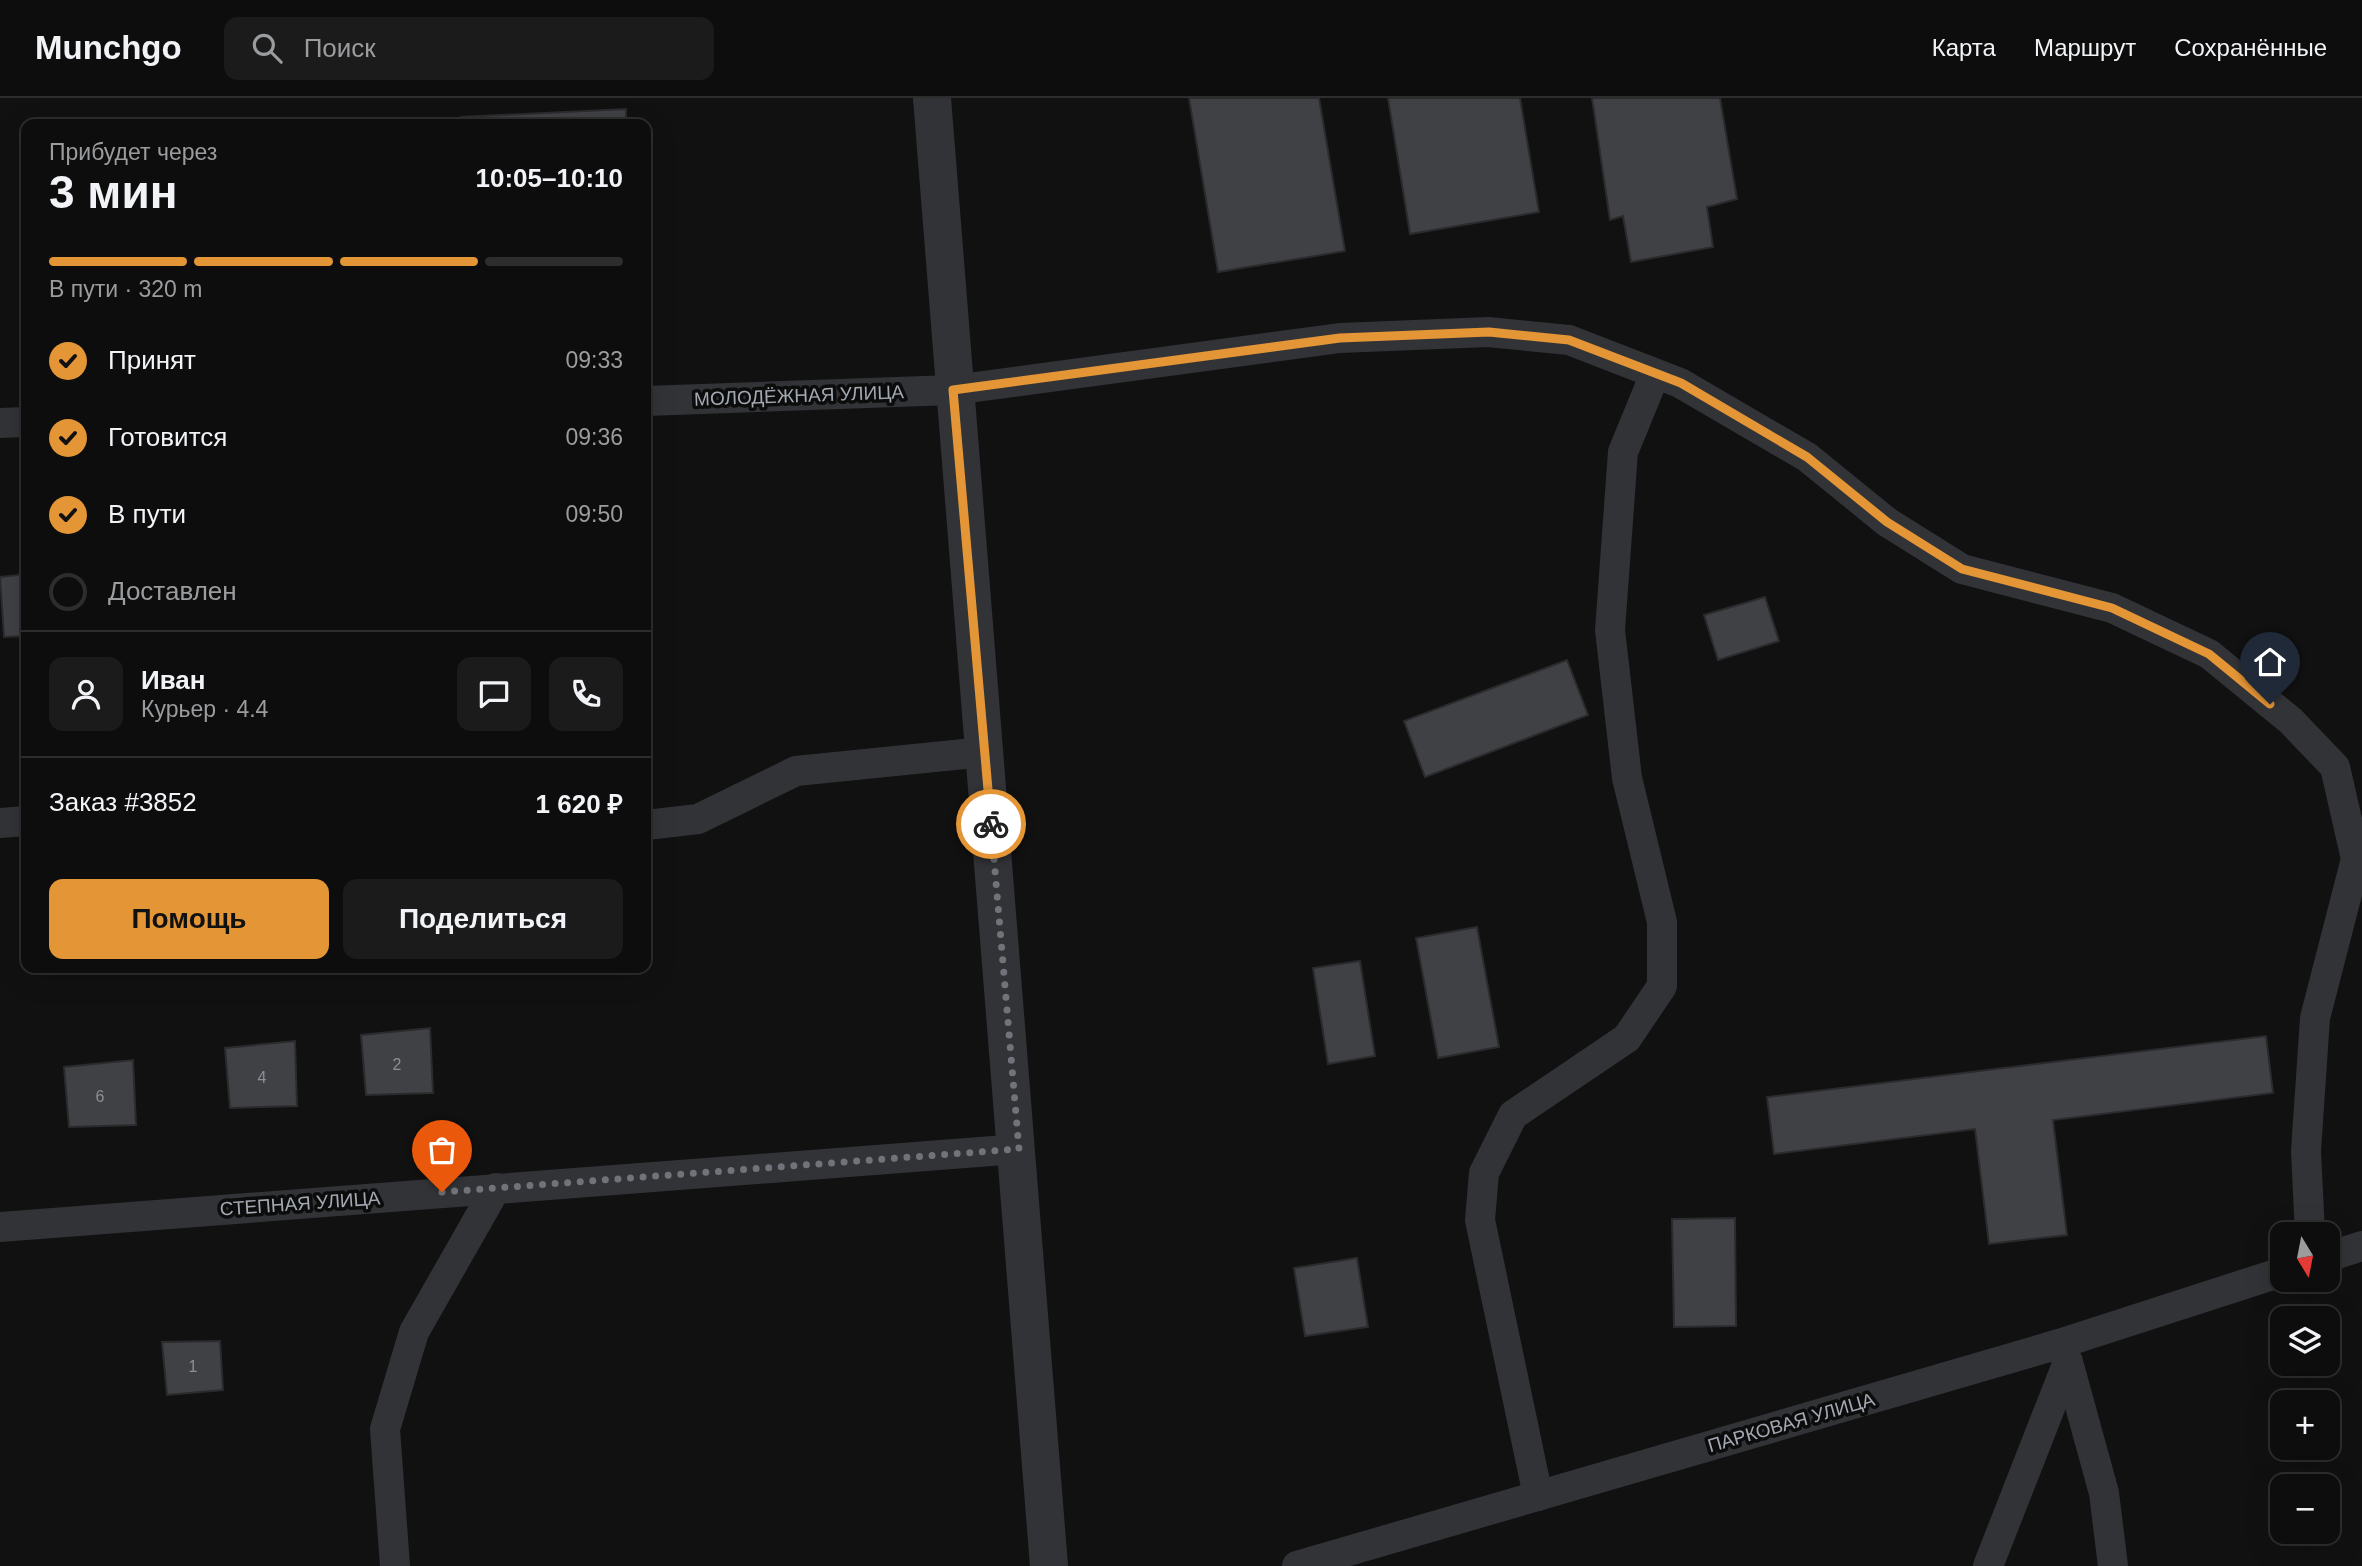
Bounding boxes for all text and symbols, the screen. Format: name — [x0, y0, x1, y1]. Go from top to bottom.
search box — [224, 17, 714, 80]
text: Munchgo — [35, 29, 182, 66]
icon: search — [248, 29, 286, 67]
text: Поиск — [304, 33, 376, 63]
text: Карта — [1932, 34, 1996, 61]
text: Маршрут — [2034, 34, 2136, 61]
text: Сохранённые — [2174, 34, 2327, 61]
text: Прибудет через — [49, 139, 217, 165]
text: 10:05–10:10 — [476, 163, 623, 193]
text: 3 мин — [49, 166, 177, 218]
text: В пути · 320 m — [49, 276, 202, 302]
icon: check — [49, 342, 87, 380]
text: Принят — [108, 345, 196, 375]
text: 09:33 — [565, 347, 623, 373]
street label: МОЛОДЁЖНАЯ УЛИЦА — [694, 381, 905, 410]
icon: check — [49, 419, 87, 457]
text: Готовится — [108, 422, 227, 452]
text: 09:36 — [565, 424, 623, 450]
icon: check — [49, 496, 87, 534]
text: В пути — [108, 499, 186, 529]
text: 09:50 — [565, 501, 623, 527]
text: Доставлен — [108, 576, 237, 606]
pin — [2240, 632, 2300, 704]
icon: home — [2251, 643, 2289, 681]
button: person — [49, 657, 123, 731]
button: chat — [457, 657, 531, 731]
button: phone — [549, 657, 623, 731]
text: Иван — [141, 665, 206, 695]
text: Курьер · 4.4 — [141, 696, 268, 722]
text: Заказ #3852 — [49, 787, 197, 817]
text: 1 620 ₽ — [536, 789, 623, 819]
courier — [956, 789, 1026, 859]
icon: bike — [972, 805, 1010, 843]
button: Помощь — [49, 879, 329, 959]
button: Поделиться — [343, 879, 623, 959]
house number: 2 — [393, 1056, 402, 1073]
house number: 4 — [258, 1069, 267, 1086]
house number: 6 — [96, 1088, 105, 1105]
pin — [412, 1120, 472, 1192]
icon: bag — [423, 1131, 461, 1169]
street label: СТЕПНАЯ УЛИЦА — [219, 1187, 381, 1220]
north arrow — [2270, 1222, 2340, 1292]
map controls — [2270, 1222, 2340, 1544]
button: layers — [2270, 1306, 2340, 1376]
house number: 1 — [189, 1358, 198, 1375]
street label: ПАРКОВАЯ УЛИЦА — [1705, 1389, 1877, 1456]
button: + — [2270, 1390, 2340, 1460]
button: − — [2270, 1474, 2340, 1544]

